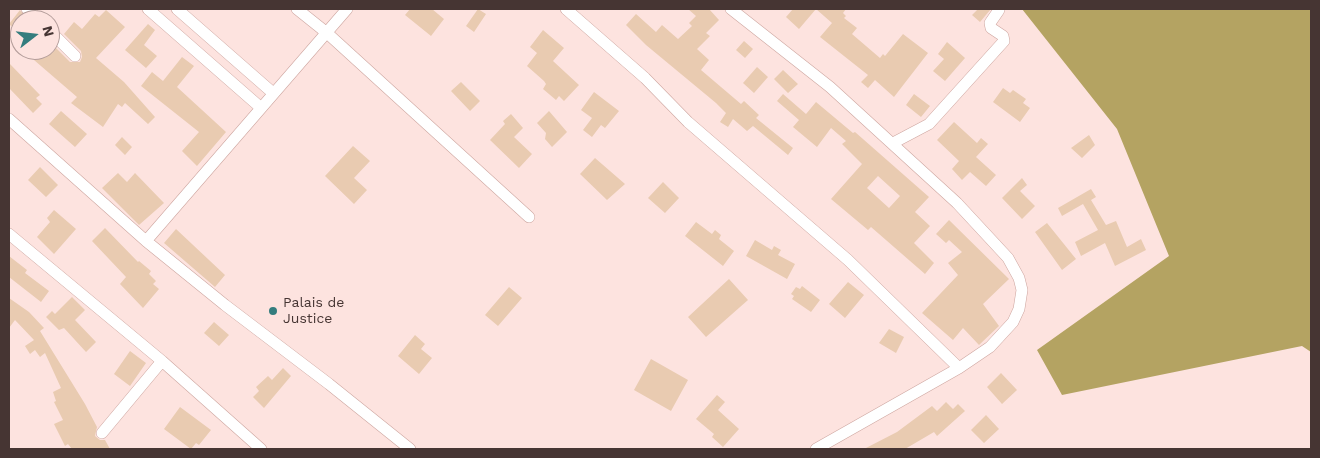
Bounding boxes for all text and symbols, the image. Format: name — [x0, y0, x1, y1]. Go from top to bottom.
north arrow — [10, 10, 60, 60]
text: N — [39, 24, 58, 38]
place label: Palais de Justice — [283, 295, 344, 328]
marker: Palais de Justice — [267, 305, 279, 317]

